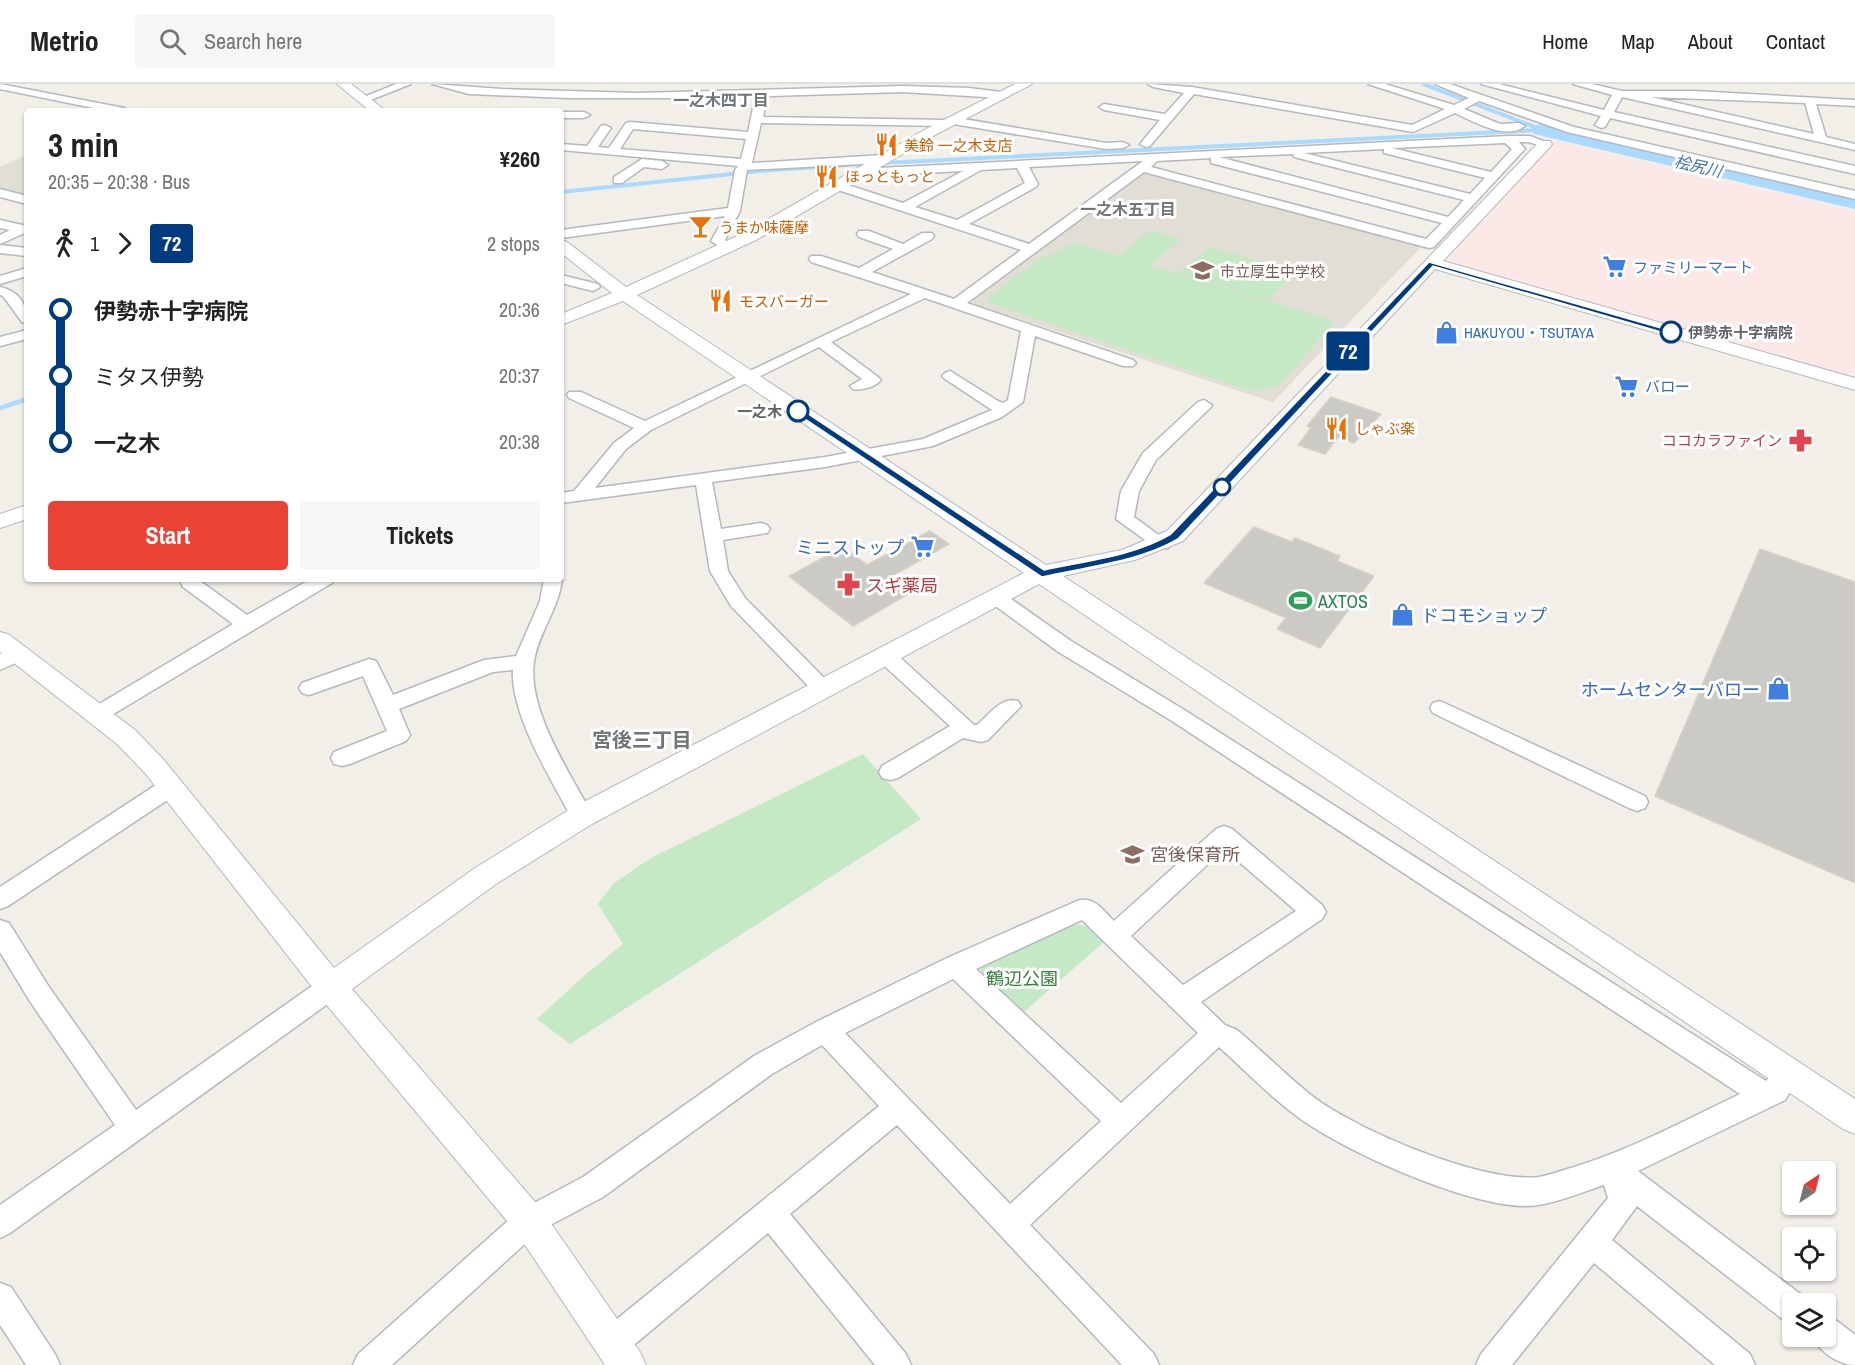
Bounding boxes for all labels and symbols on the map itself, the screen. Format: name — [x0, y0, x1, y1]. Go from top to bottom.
district label: 一之木四丁目 — [673, 89, 769, 111]
restaurant icon: 美鈴 一之木支店 — [873, 132, 899, 158]
place label: 美鈴 一之木支店 — [904, 135, 1012, 156]
water label: 桧尻川 — [1672, 150, 1726, 183]
restaurant icon: ほっともっと — [814, 163, 840, 189]
place label: ほっともっと — [845, 166, 935, 187]
district label: 一之木五丁目 — [1080, 198, 1176, 220]
bar icon: うまか味薩摩 — [688, 214, 714, 240]
place label: うまか味薩摩 — [719, 217, 809, 238]
supermarket icon: ファミリーマート — [1602, 254, 1628, 280]
place label: ファミリーマート — [1633, 257, 1753, 278]
school or university icon: 市立厚生中学校 — [1189, 258, 1215, 284]
place label: 市立厚生中学校 — [1220, 261, 1325, 282]
restaurant icon: モスバーガー — [708, 288, 734, 314]
place label: モスバーガー — [739, 291, 829, 312]
shop icon: HAKUYOU・TSUTAYA — [1433, 319, 1459, 345]
marker: 伊勢赤十字病院 — [1660, 321, 1682, 343]
place label: HAKUYOU・TSUTAYA — [1464, 322, 1595, 343]
place label: 伊勢赤十字病院 — [1688, 322, 1793, 343]
line badge: 72 — [1321, 332, 1375, 370]
supermarket icon: バロー — [1614, 373, 1640, 399]
place label: バロー — [1645, 376, 1690, 397]
marker: 一之木 — [787, 400, 809, 422]
place label: 一之木 — [737, 401, 782, 422]
restaurant icon: しゃぶ楽 — [1324, 415, 1350, 441]
place label: しゃぶ楽 — [1355, 418, 1415, 439]
pharmacy icon: ココカラファイン — [1787, 427, 1813, 453]
place label: ココカラファイン — [1662, 430, 1782, 451]
unlabelled marker — [1213, 478, 1231, 496]
supermarket icon: ミニストップ — [909, 534, 935, 560]
place label: ミニストップ — [796, 535, 904, 560]
pharmacy icon: スギ薬局 — [835, 572, 861, 598]
place label: スギ薬局 — [866, 573, 938, 598]
sports icon: AXTOS — [1287, 588, 1313, 614]
place label: AXTOS — [1317, 589, 1368, 614]
shop icon: ドコモショップ — [1390, 602, 1416, 628]
place label: ドコモショップ — [1421, 603, 1547, 628]
shop icon: ホームセンターバロー — [1765, 676, 1791, 702]
place label: ホームセンターバロー — [1581, 677, 1760, 702]
district label: 宮後三丁目 — [592, 726, 692, 753]
school or university icon: 宮後保育所 — [1119, 841, 1145, 867]
place label: 宮後保育所 — [1150, 842, 1240, 867]
park label: 鶴辺公園 — [986, 966, 1058, 991]
north arrow — [1782, 1161, 1836, 1215]

